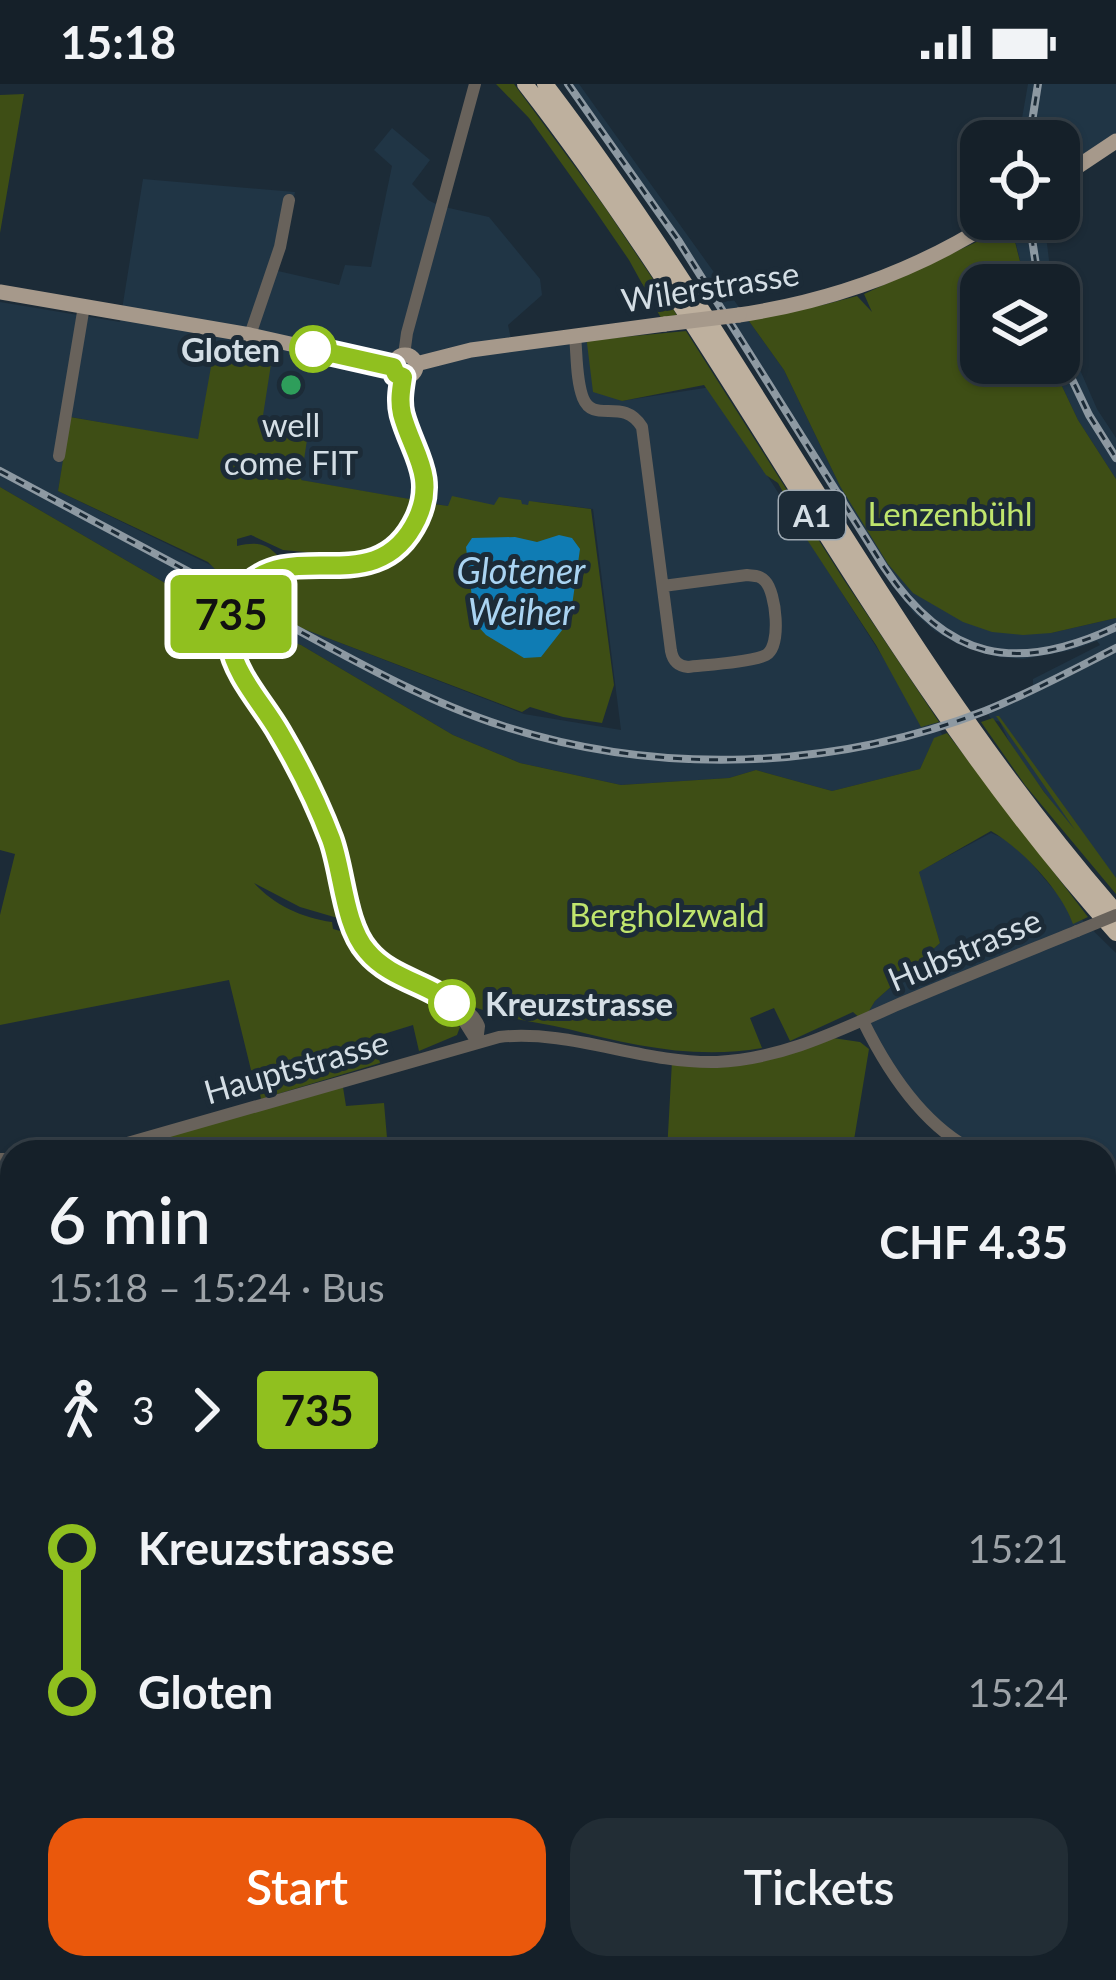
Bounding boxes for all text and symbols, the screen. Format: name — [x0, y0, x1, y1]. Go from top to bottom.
text: 15:18 — [60, 15, 176, 69]
map controls — [960, 120, 1080, 384]
button: locate — [960, 120, 1080, 240]
street label: Wilerstrasse — [618, 252, 802, 320]
button: layers — [960, 264, 1080, 384]
marker: Gloten — [291, 327, 335, 371]
place label: Gloten — [181, 329, 280, 369]
marker: well come FIT — [278, 372, 304, 398]
place label: well come FIT — [224, 404, 359, 482]
road number: A1 — [779, 491, 845, 539]
park label: Lenzenbühl — [867, 493, 1033, 533]
water label: Glotener Weiher — [457, 548, 586, 633]
line badge: 735 — [162, 575, 300, 653]
text: 735 — [194, 589, 268, 639]
park label: Bergholzwald — [569, 894, 765, 934]
street label: Hubstrasse — [882, 899, 1046, 999]
marker: Kreuzstrasse — [430, 981, 474, 1025]
place label: Kreuzstrasse — [485, 983, 673, 1023]
street label: Hauptstrasse — [199, 1021, 393, 1111]
text: 6 min — [48, 1179, 211, 1258]
text: CHF 4.35 — [879, 1215, 1068, 1269]
text: 15:18 – 15:24 · Bus — [48, 1264, 385, 1310]
icon: walk — [48, 1377, 114, 1443]
icon: forward — [173, 1377, 239, 1443]
text: 735 — [281, 1385, 354, 1435]
text: 3 — [132, 1387, 155, 1433]
text: Kreuzstrasse — [138, 1521, 395, 1575]
text: 15:21 — [968, 1525, 1068, 1571]
text: Gloten — [138, 1665, 273, 1719]
text: 15:24 — [968, 1669, 1068, 1715]
button: Start — [48, 1818, 546, 1956]
button: Tickets — [570, 1818, 1068, 1956]

